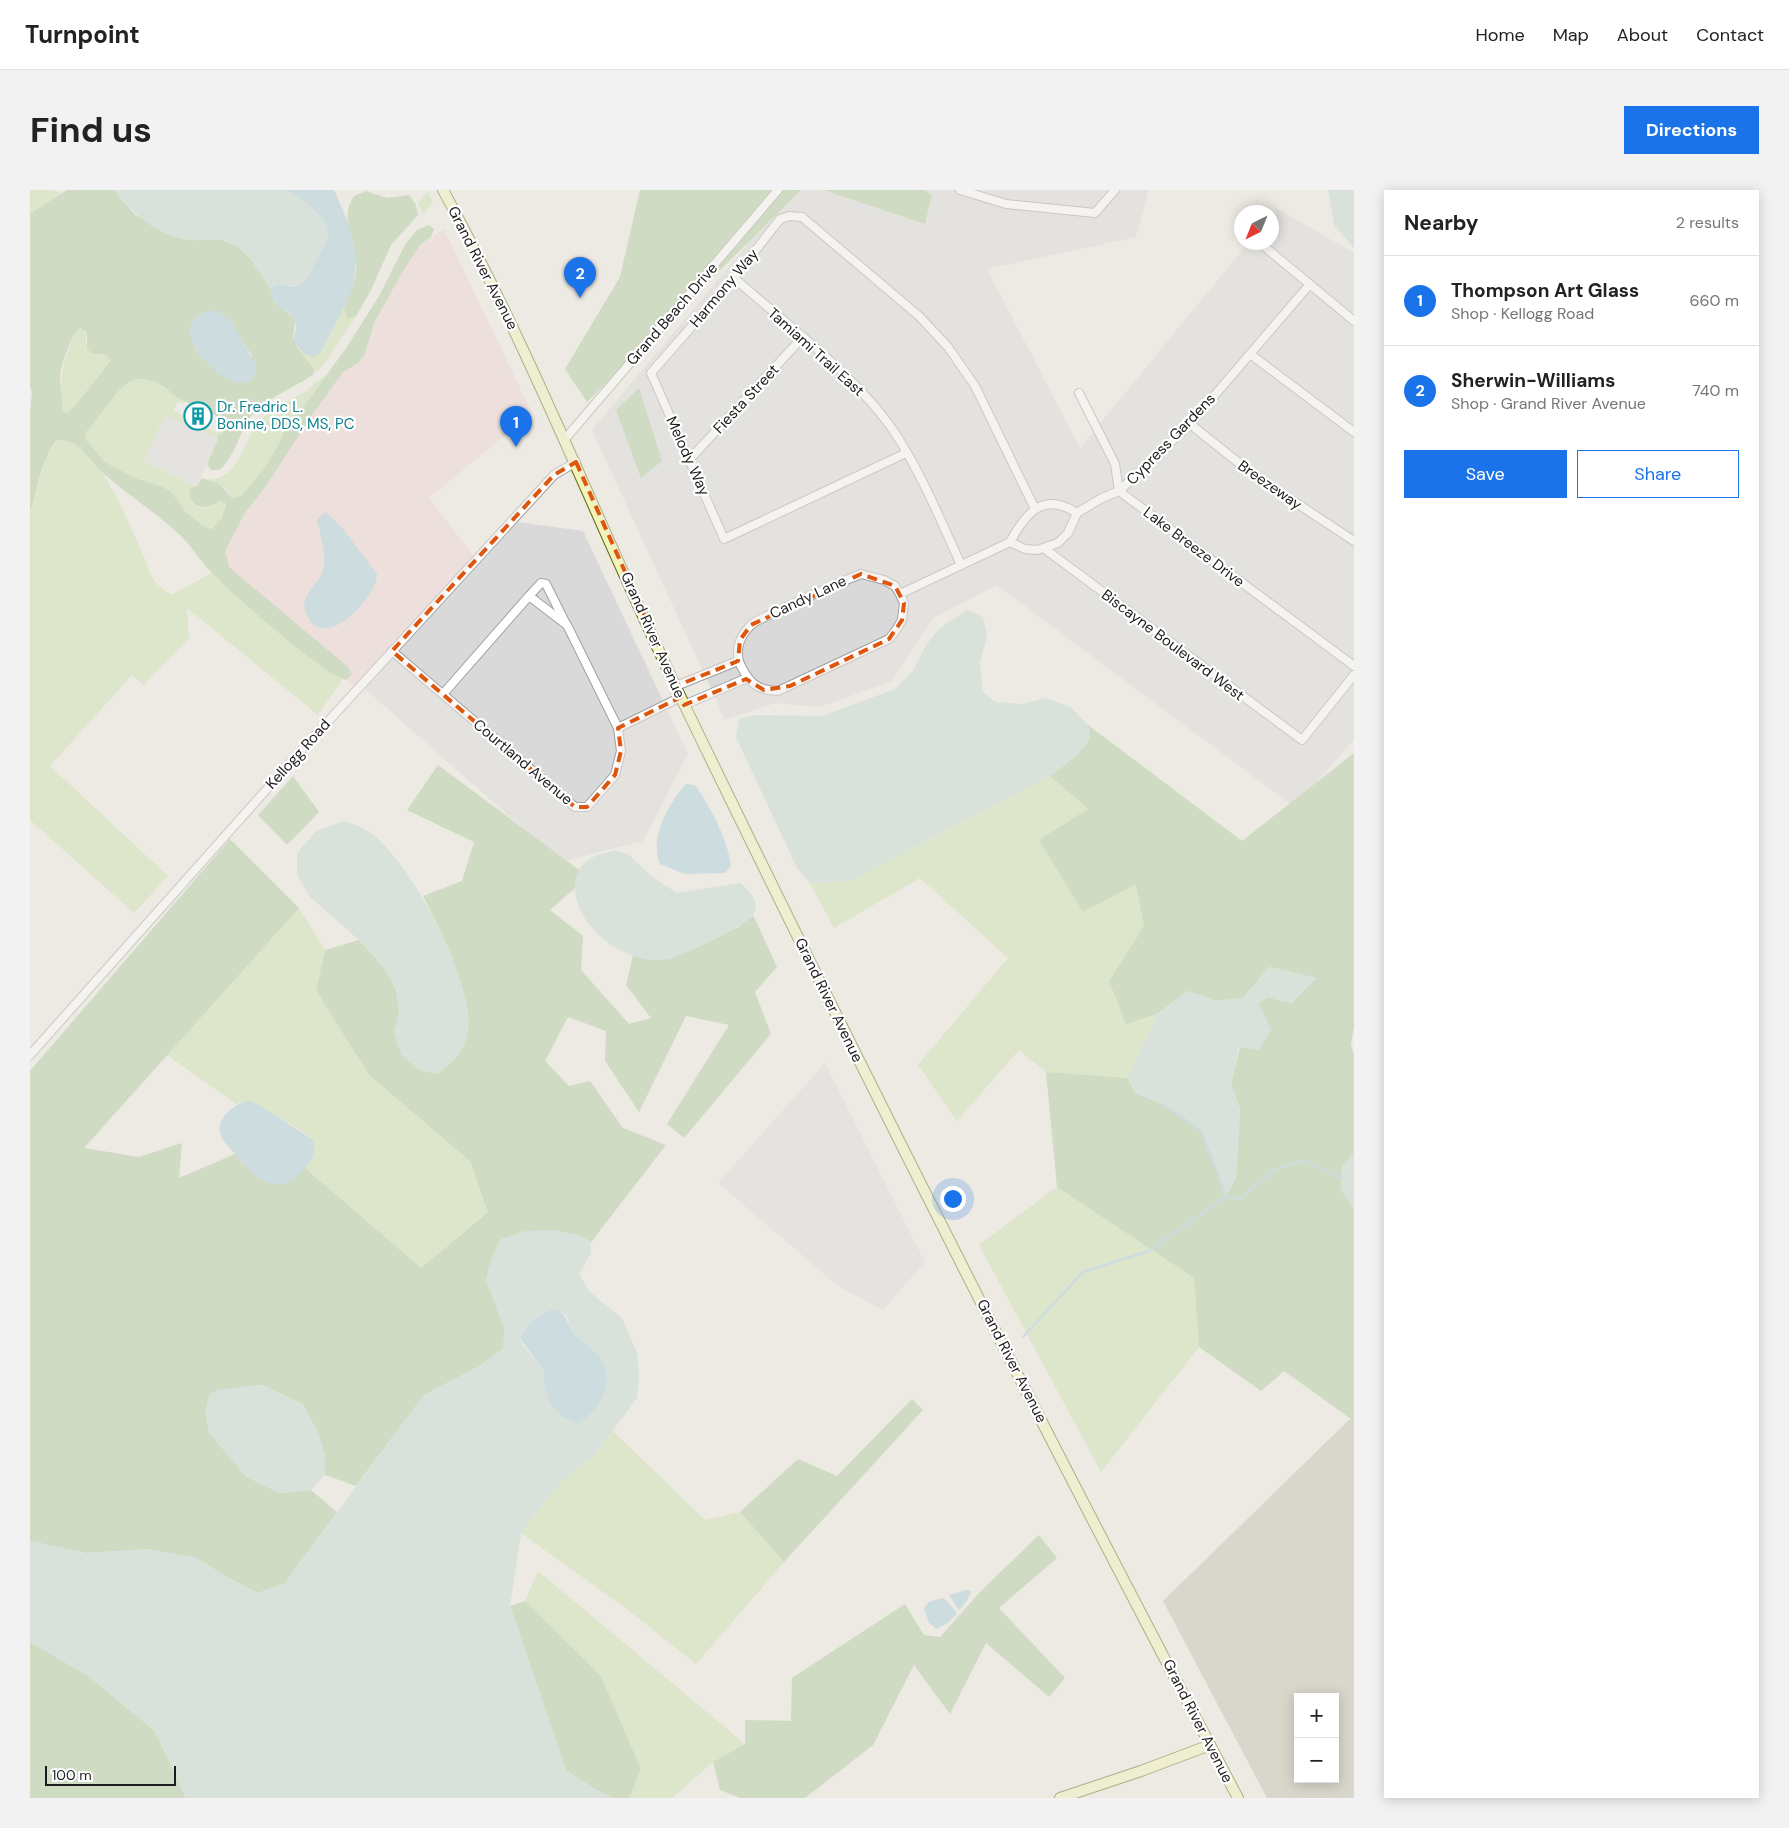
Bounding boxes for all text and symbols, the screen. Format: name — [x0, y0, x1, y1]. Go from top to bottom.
text: Turnpoint — [25, 19, 140, 50]
text: Home — [1475, 23, 1525, 47]
text: Map — [1553, 23, 1589, 47]
text: About — [1617, 23, 1668, 47]
text: Contact — [1696, 23, 1764, 47]
button: Directions — [1624, 106, 1759, 154]
text: Find us — [30, 107, 152, 153]
street label: Grand River Avenue — [443, 203, 523, 333]
north arrow — [1234, 205, 1279, 250]
text: Nearby — [1404, 209, 1478, 237]
text: 2 results — [1676, 212, 1739, 233]
street label: Harmony Way — [685, 244, 763, 332]
pin: 2 — [564, 257, 596, 298]
street label: Grand Beach Drive — [622, 259, 722, 369]
text: Thompson Art Glass — [1451, 278, 1639, 303]
text: 1 — [1417, 290, 1423, 311]
text: 660 m — [1689, 290, 1739, 311]
street label: Tamiami Trail East — [763, 303, 869, 401]
text: Shop · Kellogg Road — [1451, 303, 1594, 324]
street label: Fiesta Street — [709, 360, 783, 438]
text: Sherwin-Williams — [1451, 368, 1615, 393]
text: 2 — [1415, 380, 1425, 401]
text: 740 m — [1692, 380, 1739, 401]
street label: Cypress Gardens — [1122, 389, 1220, 489]
text: Shop · Grand River Avenue — [1451, 393, 1646, 414]
place label: Dr. Fredric L. Bonine, DDS, MS, PC — [217, 397, 355, 434]
building icon: Dr. Fredric L. Bonine, DDS, MS, PC — [183, 401, 213, 431]
pin: 1 — [500, 406, 532, 447]
street label: Melody Way — [662, 413, 715, 500]
button: Save — [1404, 450, 1567, 498]
button: Share — [1577, 450, 1739, 498]
street label: Breezeway — [1234, 456, 1307, 515]
street label: Lake Breeze Drive — [1139, 502, 1249, 592]
street label: Grand River Avenue — [616, 569, 690, 701]
street label: Candy Lane — [766, 571, 850, 623]
street label: Biscayne Boulevard West — [1098, 585, 1249, 705]
street label: Courtland Avenue — [469, 714, 577, 810]
street label: Kellogg Road — [261, 715, 335, 793]
street label: Grand River Avenue — [790, 934, 868, 1066]
your location — [940, 1186, 966, 1212]
street label: Grand River Avenue — [972, 1296, 1052, 1426]
street label: Grand River Avenue — [1158, 1656, 1238, 1786]
map controls — [1294, 1693, 1339, 1783]
button: + — [1294, 1693, 1339, 1738]
button: − — [1294, 1738, 1339, 1783]
scale bar — [45, 1763, 176, 1786]
text: 100 m — [52, 1766, 92, 1784]

